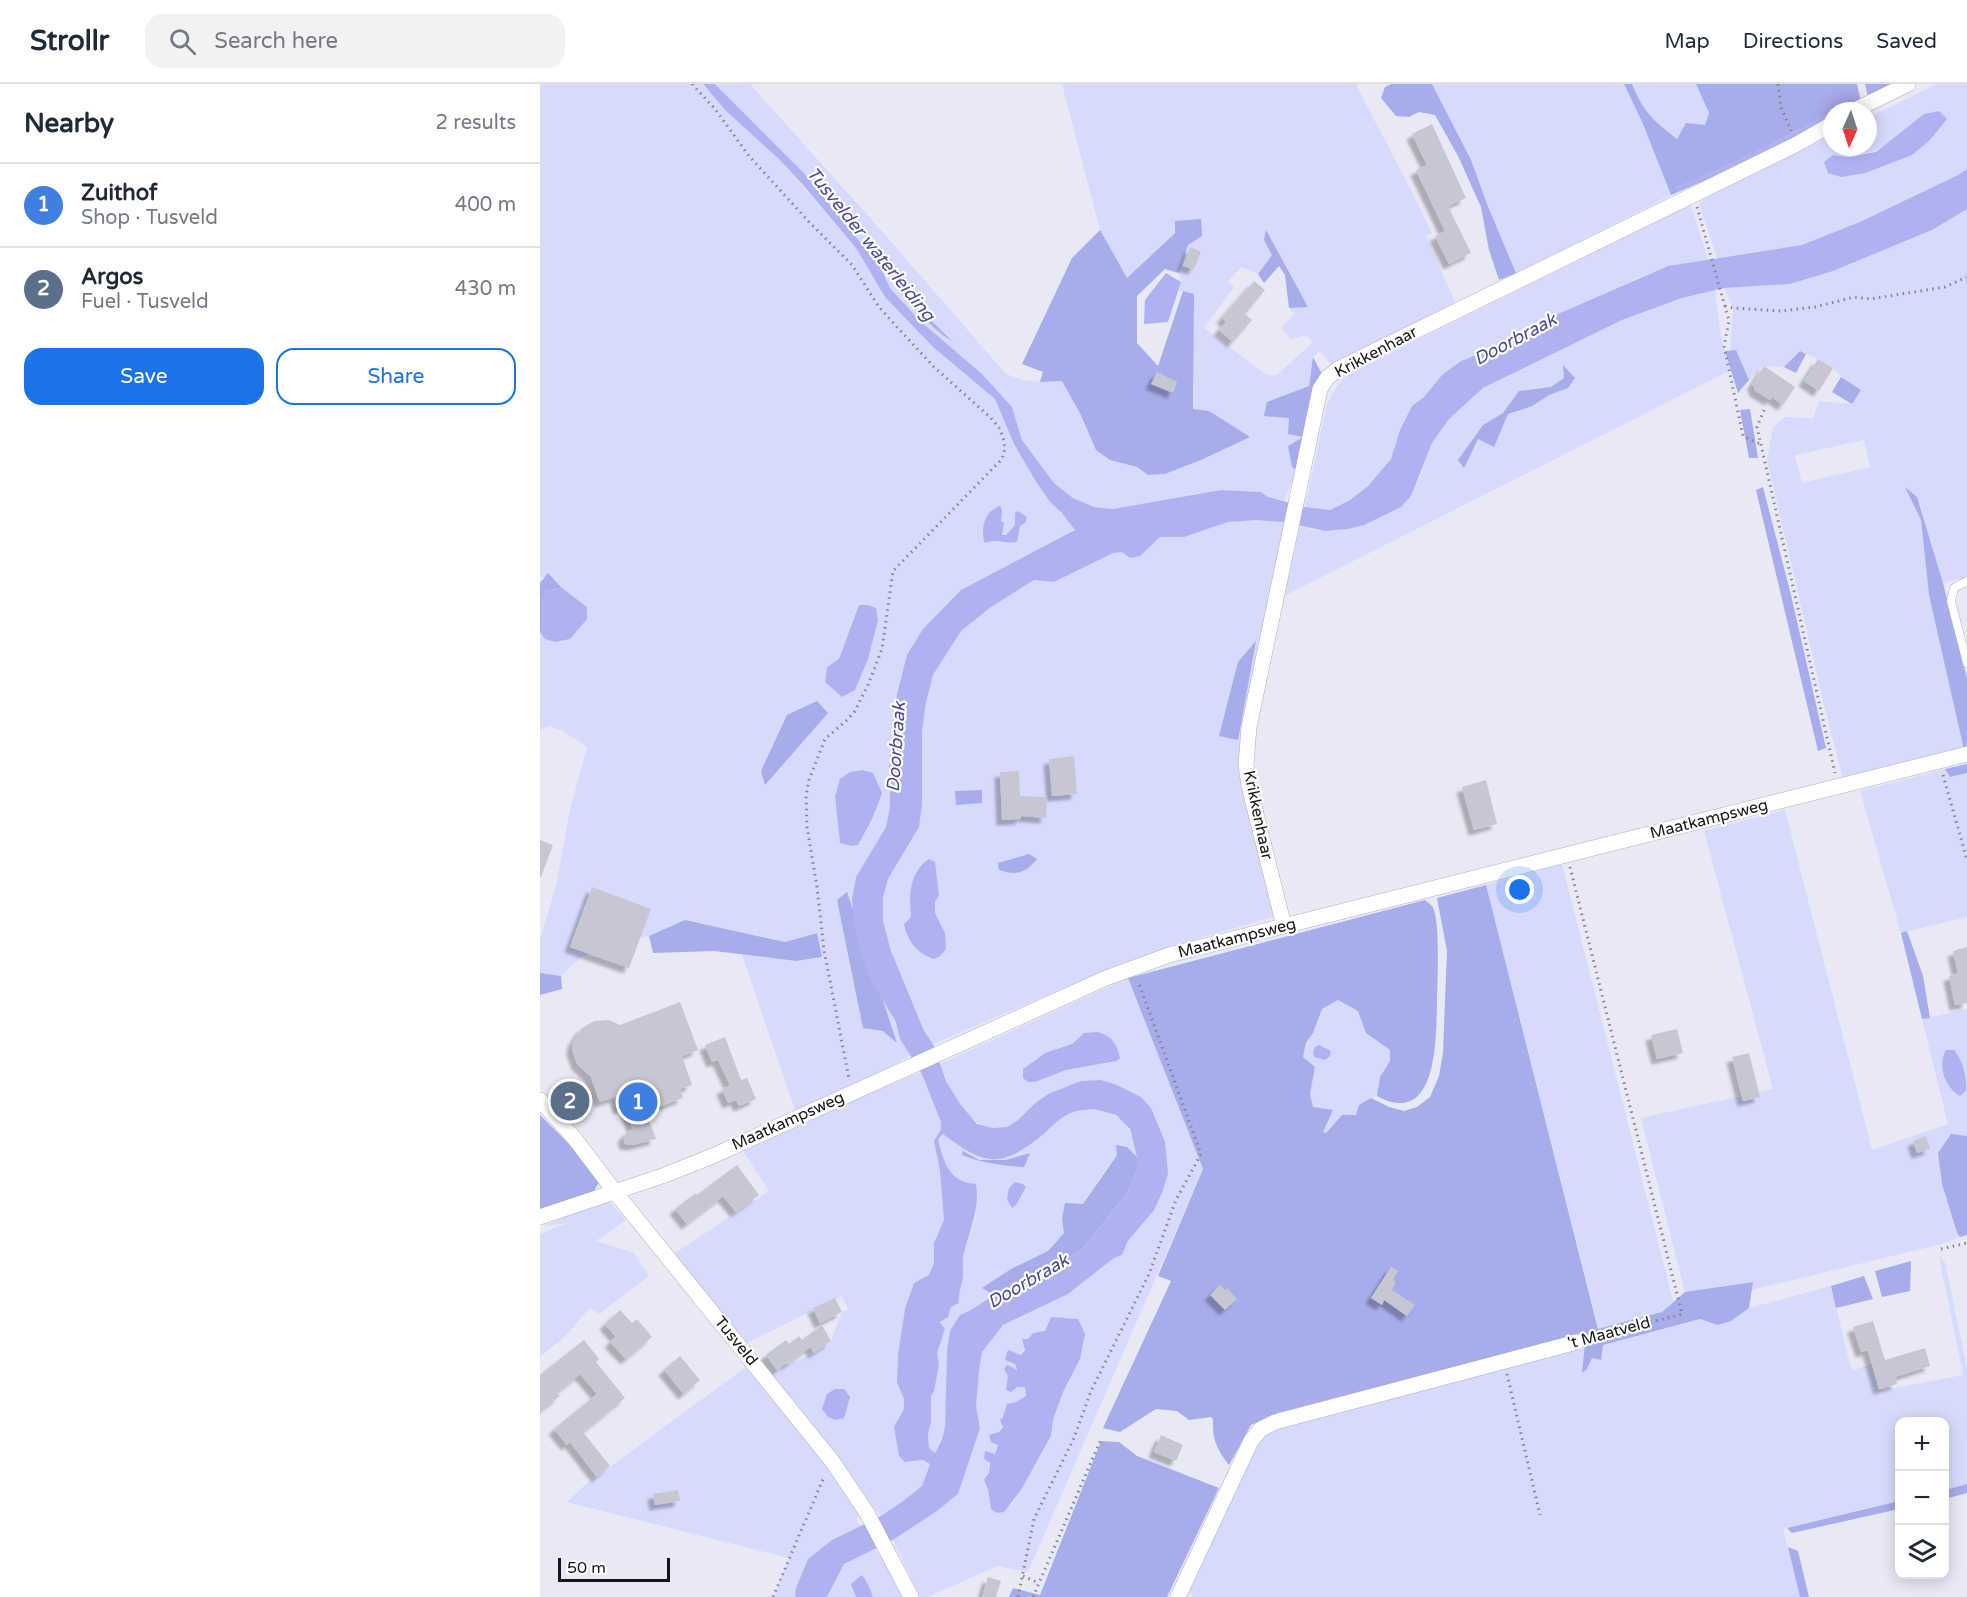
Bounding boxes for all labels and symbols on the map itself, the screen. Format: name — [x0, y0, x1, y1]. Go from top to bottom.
north arrow — [1823, 102, 1877, 156]
water label: Tusvelder waterleiding — [802, 163, 941, 327]
water label: Doorbraak — [1470, 308, 1561, 370]
street label: Krikkenhaar — [1331, 321, 1422, 382]
water label: Doorbraak — [882, 700, 910, 793]
street label: Krikkenhaar — [1239, 769, 1277, 862]
street label: Maatkampsweg — [1648, 795, 1770, 843]
your location — [1505, 875, 1534, 904]
street label: Maatkampsweg — [1176, 914, 1298, 962]
pin: 2 — [550, 1078, 590, 1124]
pin: 1 — [618, 1080, 658, 1124]
street label: Maatkampsweg — [729, 1087, 847, 1155]
water label: Doorbraak — [983, 1248, 1074, 1313]
street label: Tusveld — [710, 1312, 762, 1370]
street label: 't Maatveld — [1566, 1312, 1652, 1354]
scale bar — [558, 1555, 670, 1582]

